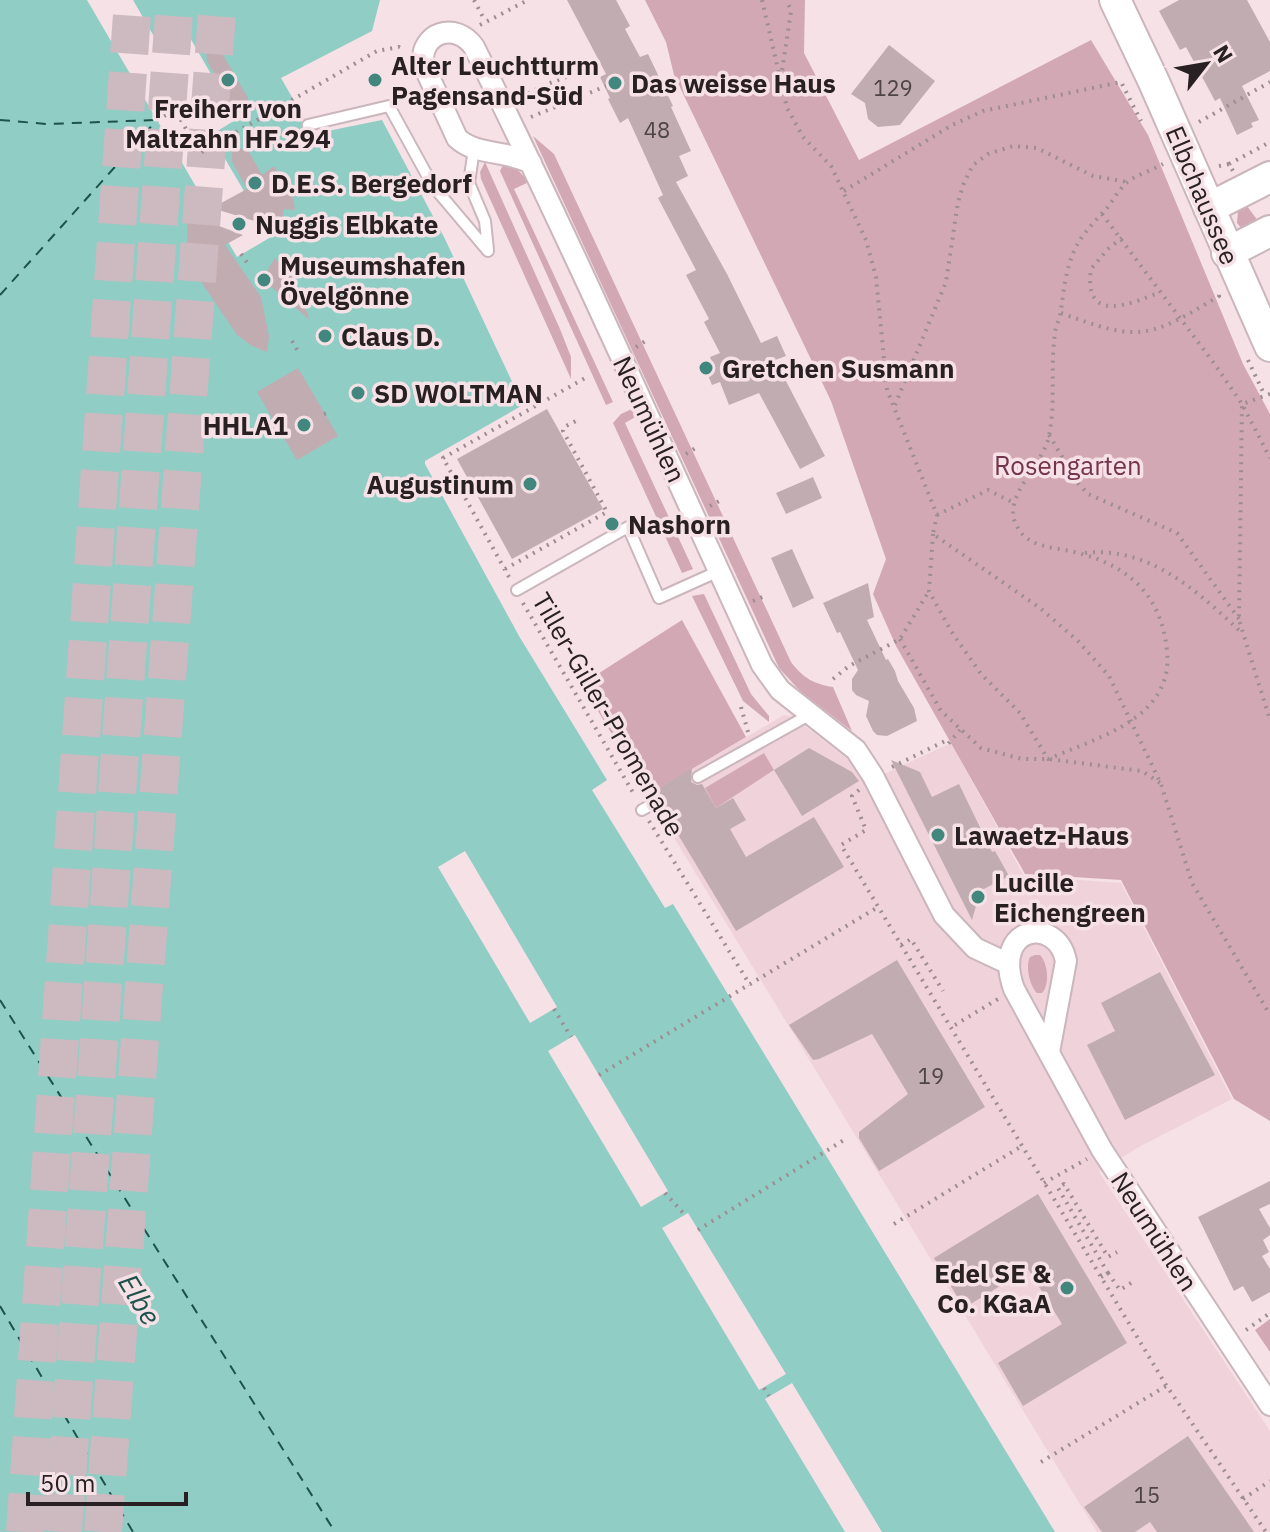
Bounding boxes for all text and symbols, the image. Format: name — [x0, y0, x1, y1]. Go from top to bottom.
north arrow — [1166, 24, 1246, 104]
text: N — [1207, 39, 1240, 68]
place label: Alter Leuchtturm Pagensand-Süd — [391, 48, 599, 112]
place label: Das weisse Haus — [631, 66, 836, 100]
marker: Freiherr von Maltzahn HF.294 — [219, 71, 237, 89]
marker: Alter Leuchtturm Pagensand-Süd — [366, 71, 384, 89]
house number: 129 — [873, 73, 913, 102]
marker: Das weisse Haus — [606, 74, 624, 92]
place label: Freiherr von Maltzahn HF.294 — [125, 91, 331, 155]
house number: 48 — [644, 115, 670, 144]
street label: Elbchaussee — [1159, 120, 1247, 270]
place label: D.E.S. Bergedorf — [271, 166, 473, 200]
marker: D.E.S. Bergedorf — [246, 174, 264, 192]
place label: Nuggis Elbkate — [255, 207, 438, 241]
marker: Nuggis Elbkate — [230, 215, 248, 233]
place label: Museumshafen Övelgönne — [280, 248, 466, 312]
marker: Museumshafen Övelgönne — [255, 271, 273, 289]
place label: Claus D. — [341, 319, 440, 353]
marker: Claus D. — [316, 327, 334, 345]
street label: Neumühlen — [606, 350, 694, 488]
place label: Gretchen Susmann — [722, 351, 955, 385]
marker: Gretchen Susmann — [697, 359, 715, 377]
place label: SD WOLTMAN — [374, 376, 543, 410]
marker: SD WOLTMAN — [349, 384, 367, 402]
place label: HHLA1 — [203, 408, 288, 442]
marker: HHLA1 — [295, 416, 313, 434]
park label: Rosengarten — [994, 448, 1142, 482]
place label: Augustinum — [366, 467, 514, 501]
marker: Augustinum — [521, 475, 539, 493]
place label: Nashorn — [628, 507, 731, 541]
marker: Nashorn — [603, 515, 621, 533]
street label: Tiller-Giller-Promenade — [525, 586, 693, 842]
place label: Lawaetz-Haus — [954, 818, 1129, 852]
marker: Lawaetz-Haus — [929, 826, 947, 844]
place label: Lucille Eichengreen — [994, 865, 1146, 929]
marker: Lucille Eichengreen — [969, 888, 987, 906]
house number: 19 — [918, 1061, 944, 1090]
street label: Neumühlen — [1104, 1165, 1206, 1297]
place label: Edel SE & Co. KGaA — [934, 1256, 1051, 1320]
water label: Elbe — [110, 1267, 170, 1331]
marker: Edel SE & Co. KGaA — [1058, 1279, 1076, 1297]
scale bar — [28, 1456, 186, 1506]
text: 50 m — [40, 1467, 95, 1499]
house number: 15 — [1134, 1480, 1160, 1509]

